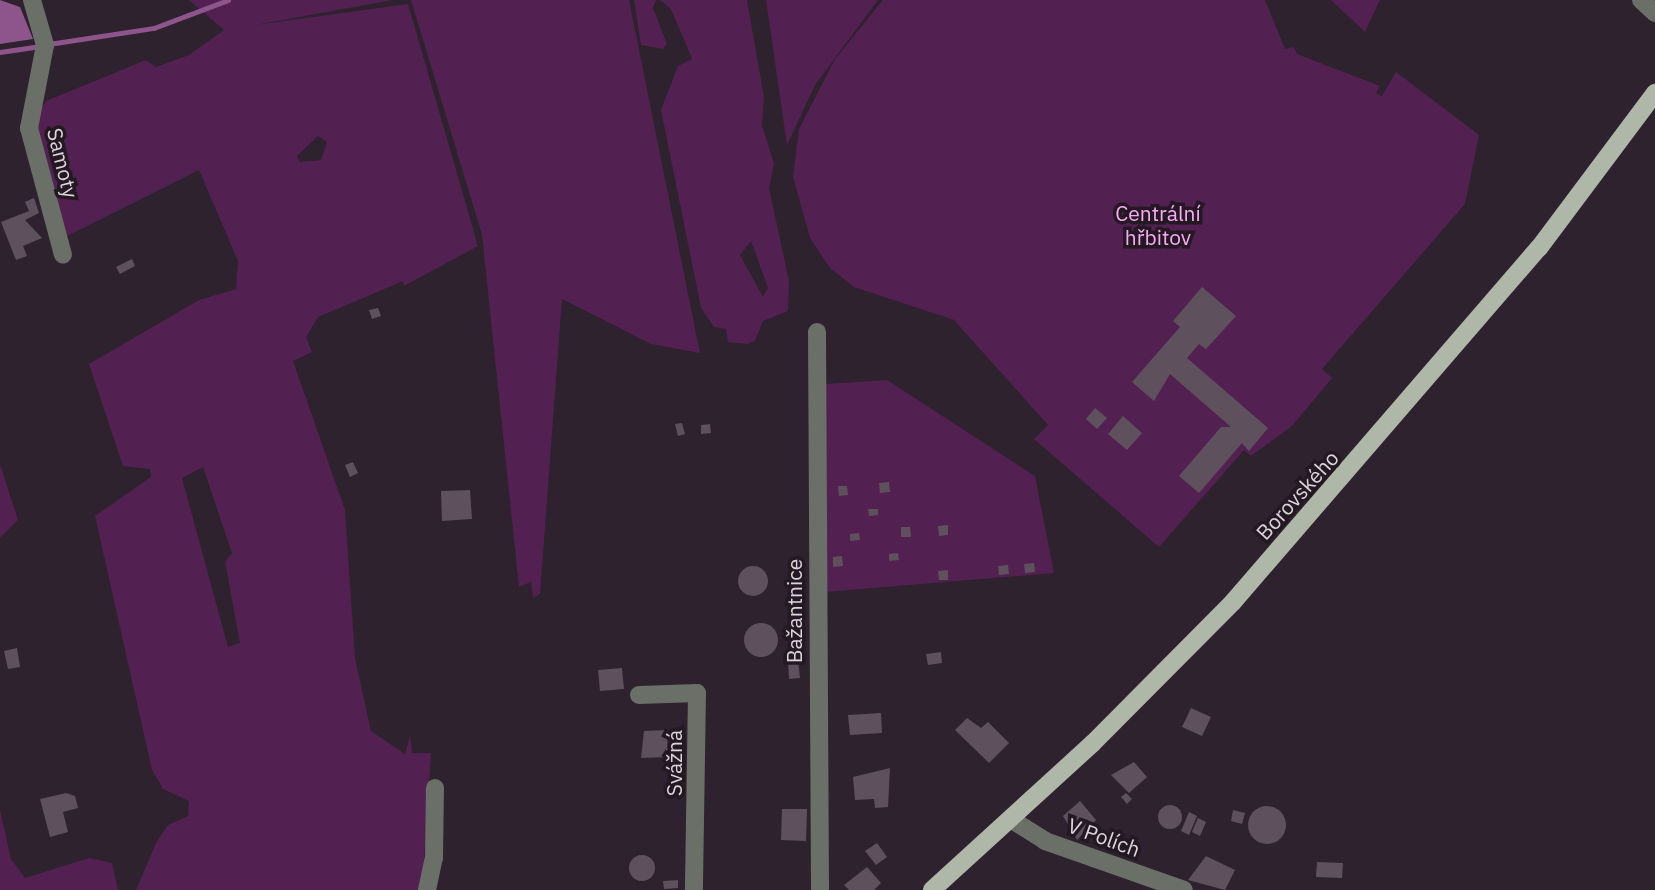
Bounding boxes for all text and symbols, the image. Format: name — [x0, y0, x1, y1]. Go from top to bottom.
street label: Samoty — [42, 125, 84, 201]
park label: Centrální hřbitov — [1115, 200, 1201, 250]
street label: Borovského — [1250, 445, 1344, 545]
street label: Bažantnice — [781, 559, 807, 663]
street label: Svážná — [661, 730, 687, 796]
street label: V Polích — [1064, 812, 1144, 862]

